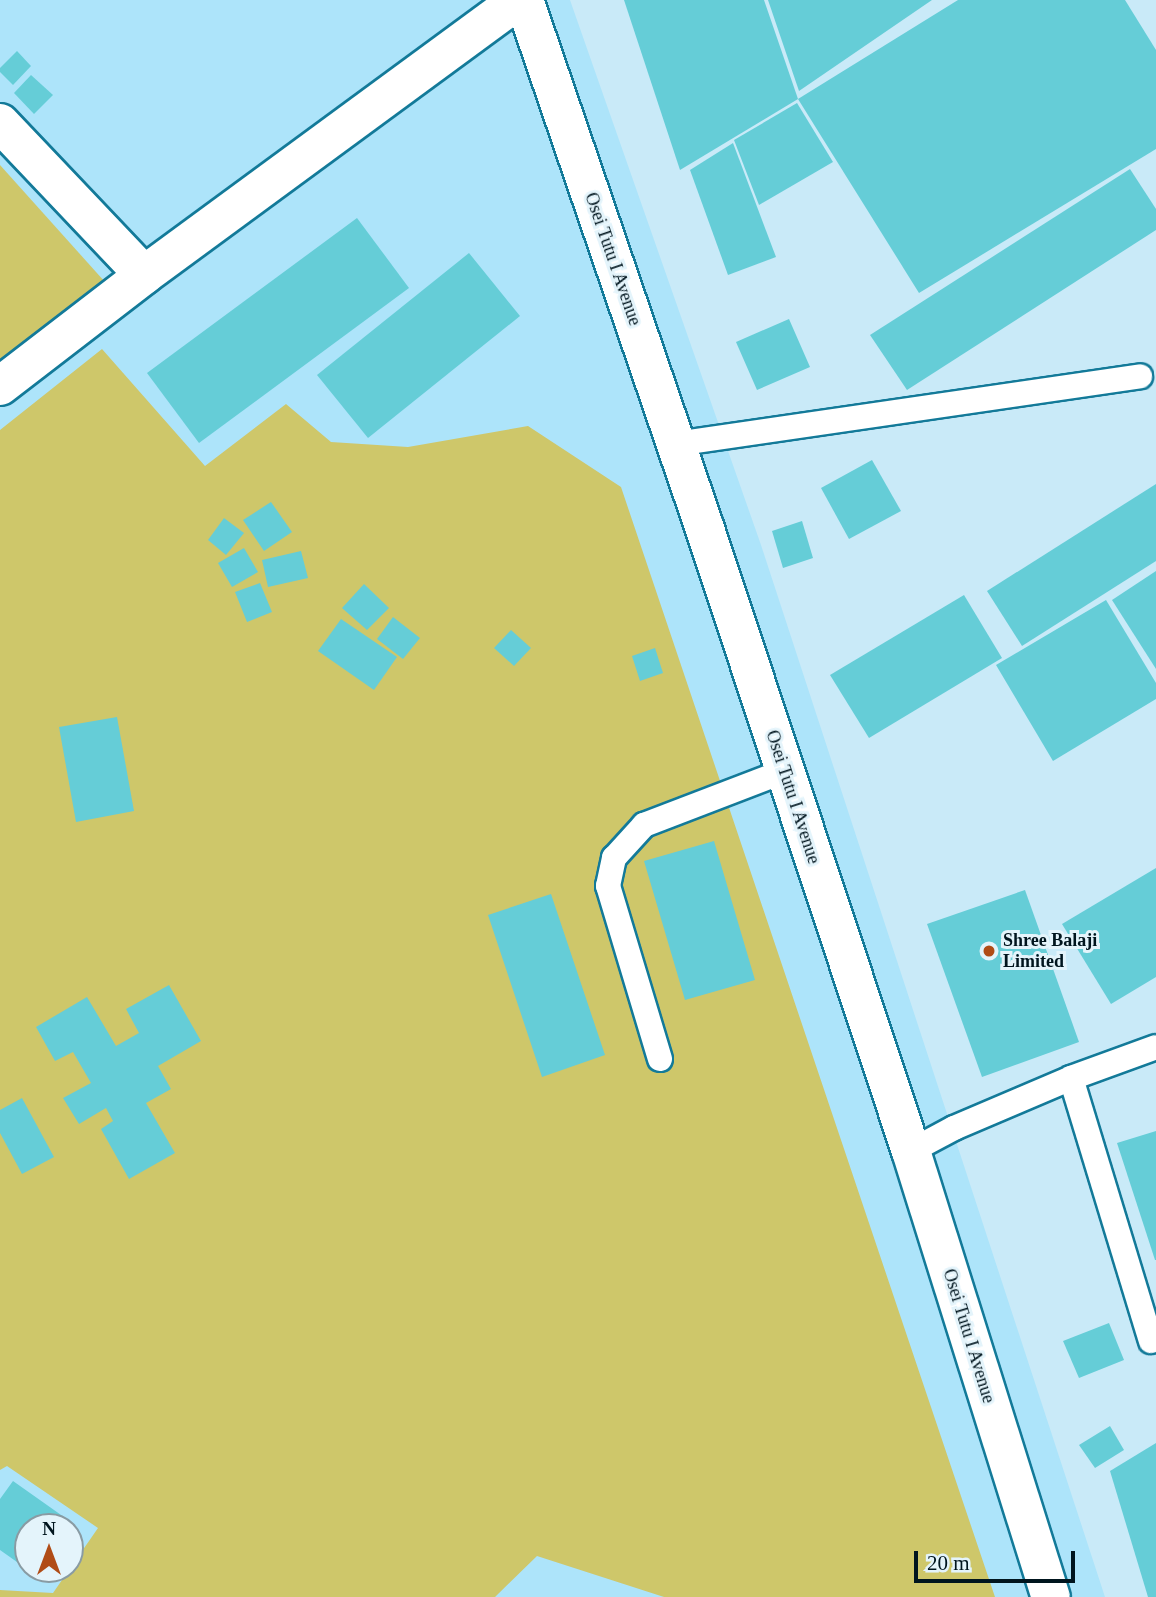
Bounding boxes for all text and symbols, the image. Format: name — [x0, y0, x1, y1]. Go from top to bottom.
street label: Osei Tutu I Avenue — [580, 189, 646, 329]
street label: Osei Tutu I Avenue — [761, 727, 825, 867]
place label: Shree Balaji Limited — [1003, 930, 1097, 972]
marker: Shree Balaji Limited — [981, 943, 997, 959]
street label: Osei Tutu I Avenue — [938, 1266, 1000, 1406]
north arrow — [14, 1513, 84, 1583]
text: N — [42, 1518, 56, 1539]
scale bar — [918, 1538, 1079, 1582]
text: 20 m — [927, 1551, 970, 1575]

